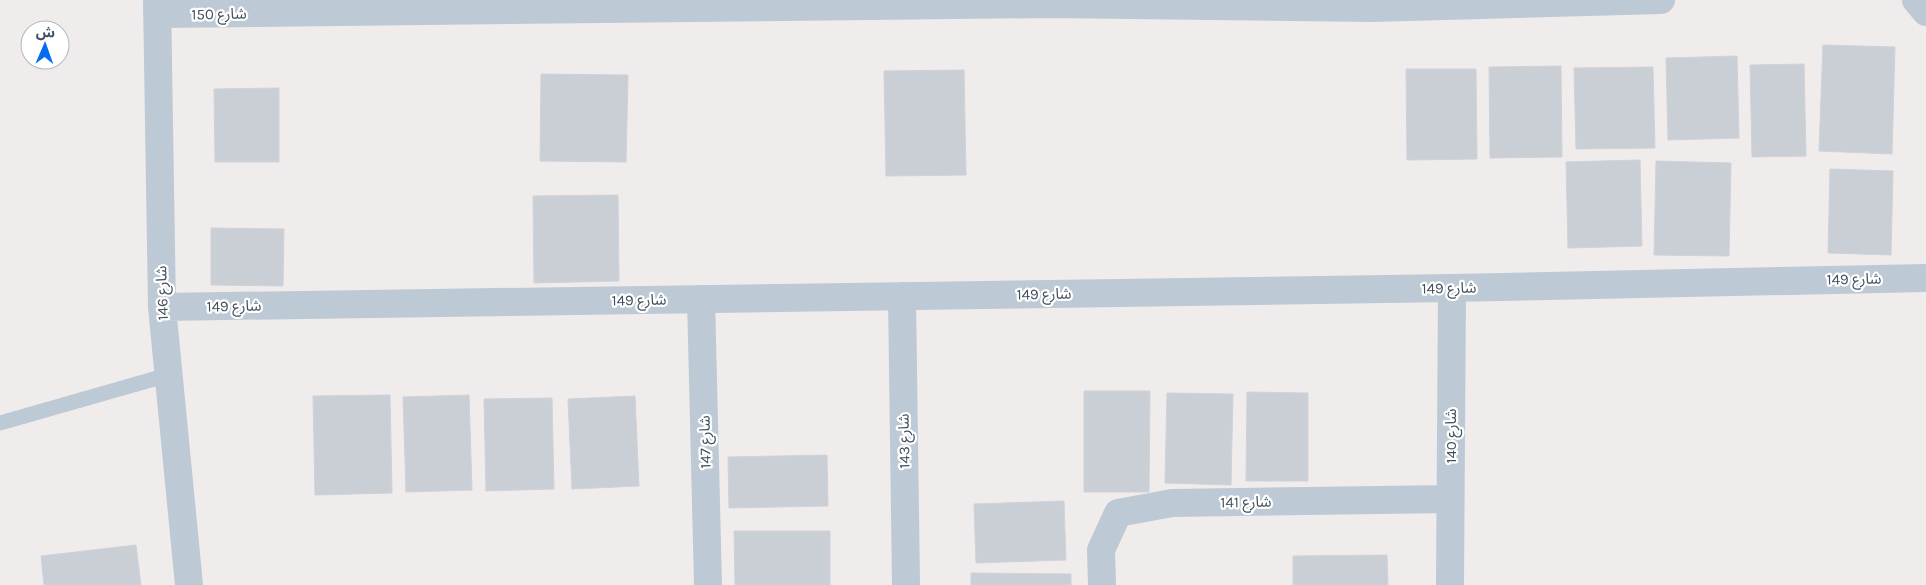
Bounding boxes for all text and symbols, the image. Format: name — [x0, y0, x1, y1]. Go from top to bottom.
street label: شارع 150 — [191, 5, 247, 26]
north arrow — [20, 20, 70, 70]
text: ش — [36, 24, 55, 41]
street label: شارع 146 — [152, 265, 175, 321]
street label: شارع 149 — [1826, 270, 1882, 291]
street label: شارع 149 — [1421, 279, 1477, 300]
street label: شارع 149 — [1016, 285, 1072, 306]
street label: شارع 149 — [611, 291, 667, 312]
street label: شارع 149 — [206, 297, 262, 318]
street label: شارع 140 — [1442, 408, 1463, 464]
street label: شارع 143 — [895, 413, 916, 469]
street label: شارع 147 — [696, 415, 717, 469]
street label: شارع 141 — [1220, 493, 1272, 514]

